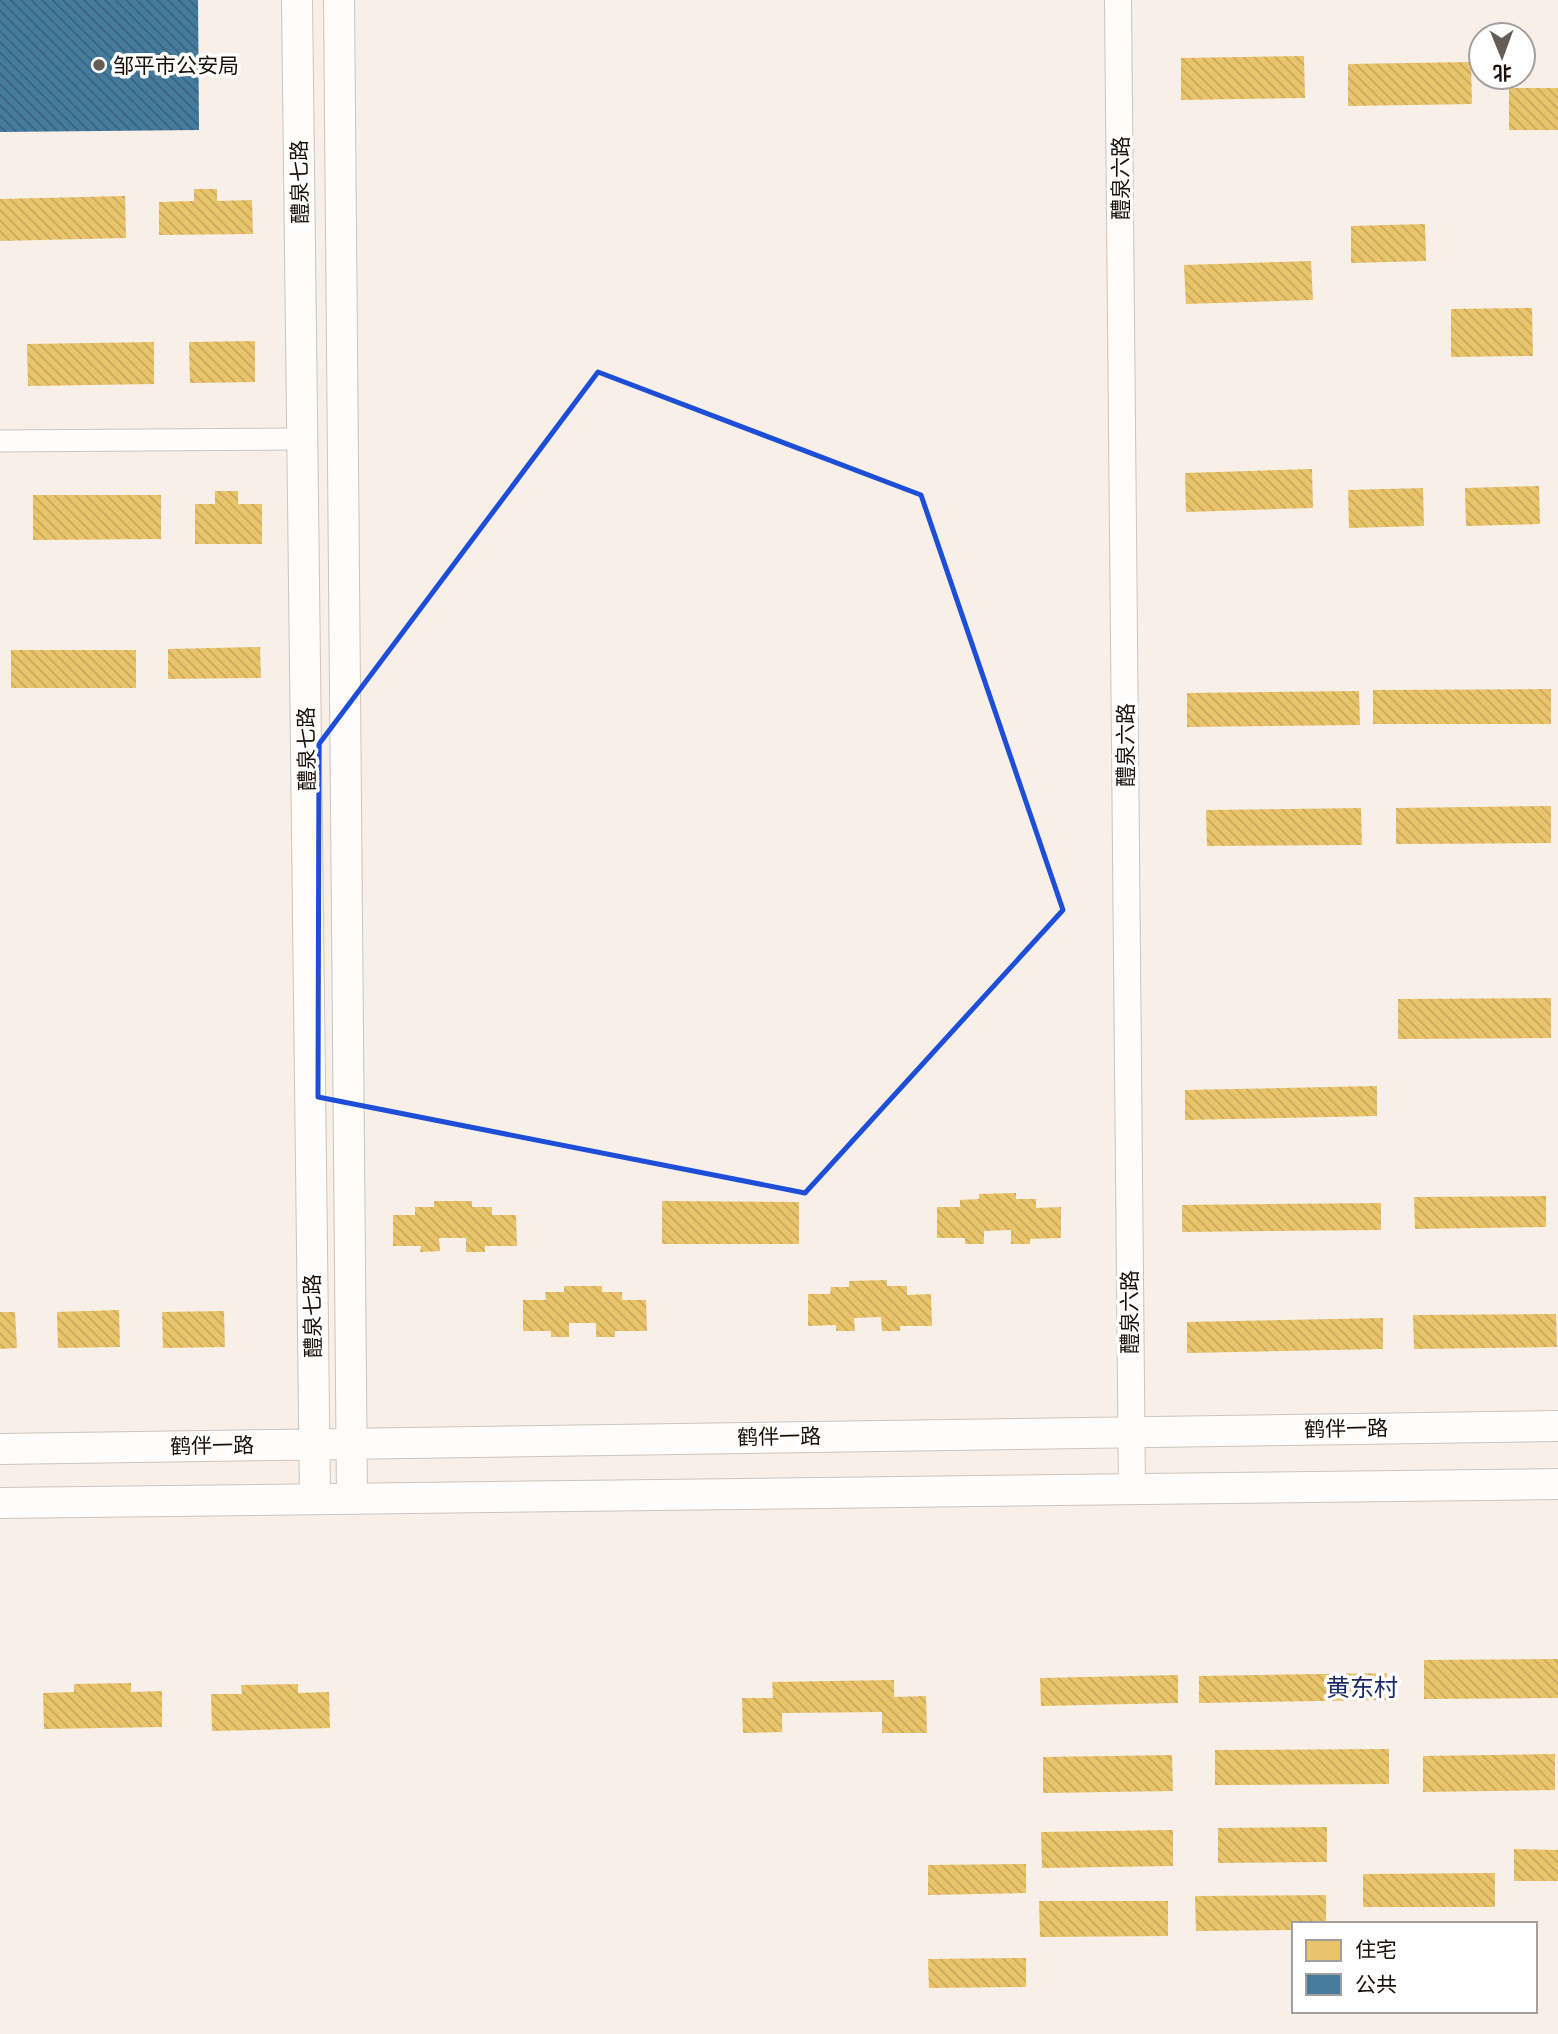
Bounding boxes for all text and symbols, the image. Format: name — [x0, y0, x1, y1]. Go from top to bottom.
north arrow — [1467, 21, 1537, 91]
place label: 邹平市公安局 — [113, 52, 239, 78]
marker: 邹平市公安局 — [91, 57, 107, 73]
text: 北 — [1493, 61, 1512, 85]
street label: 醴泉六路 — [1107, 136, 1133, 220]
street label: 醴泉七路 — [285, 140, 313, 224]
street label: 醴泉六路 — [1112, 703, 1138, 787]
street label: 醴泉七路 — [292, 707, 320, 791]
street label: 醴泉六路 — [1116, 1270, 1142, 1354]
street label: 醴泉七路 — [298, 1274, 326, 1358]
street label: 鹤伴一路 — [1304, 1414, 1388, 1442]
street label: 鹤伴一路 — [737, 1422, 821, 1450]
street label: 鹤伴一路 — [170, 1431, 254, 1459]
district label: 黄东村 — [1326, 1672, 1398, 1702]
legend — [1292, 1922, 1537, 2013]
text: 住宅 — [1355, 1936, 1397, 1962]
text: 公共 — [1355, 1971, 1397, 1997]

